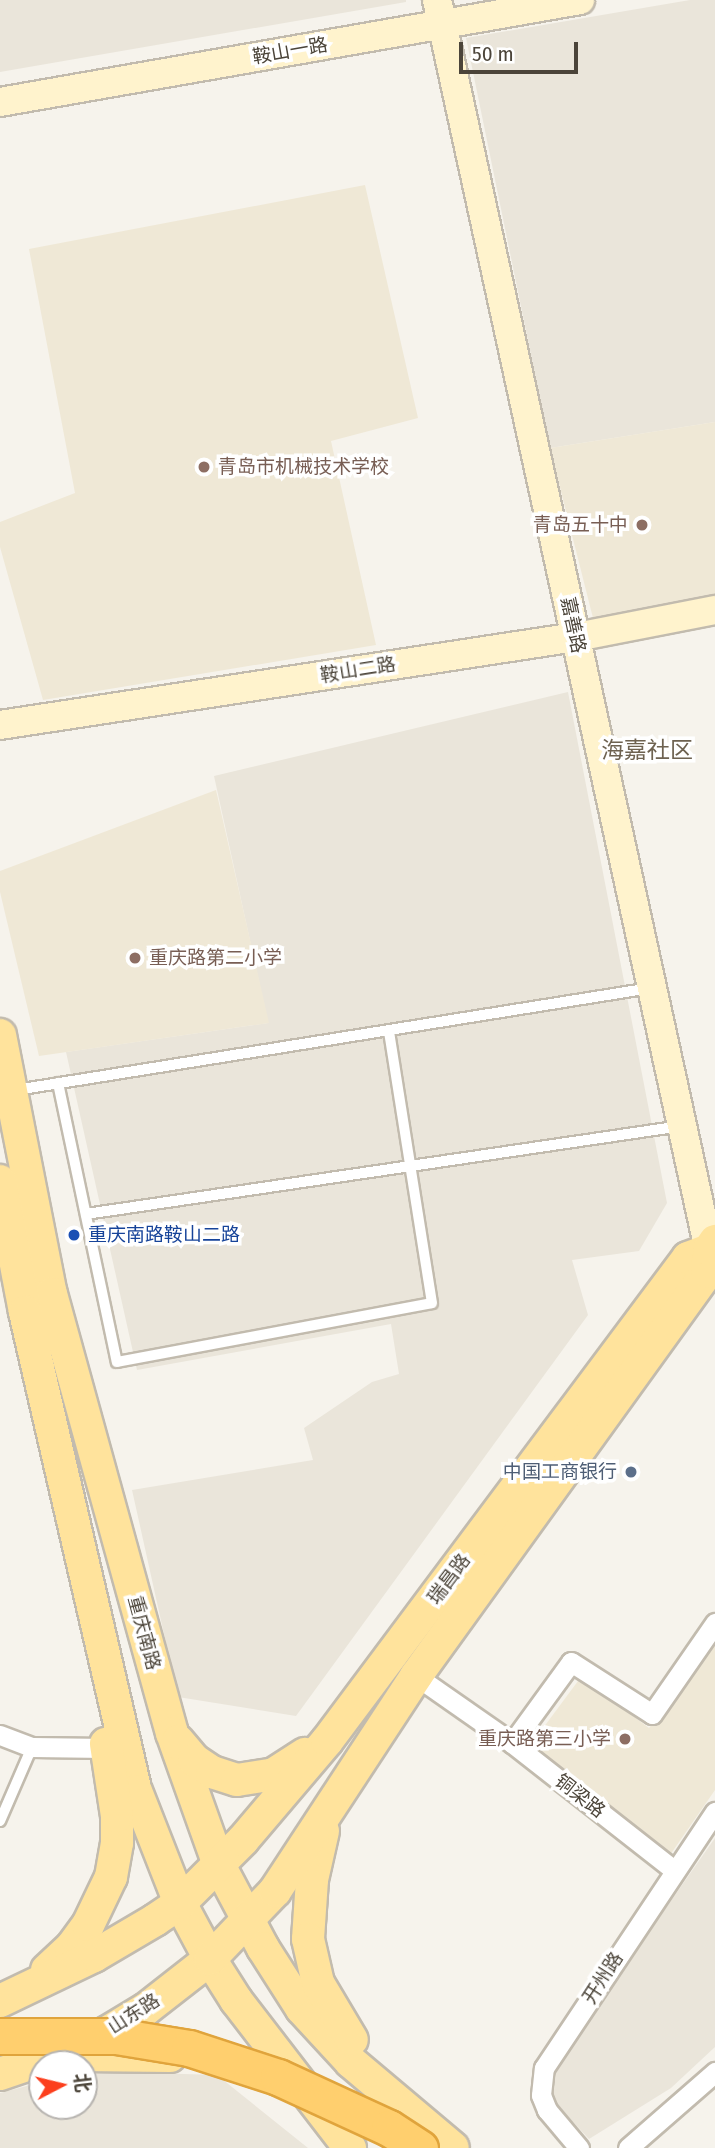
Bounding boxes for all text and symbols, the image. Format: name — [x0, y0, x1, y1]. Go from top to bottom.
scale bar — [463, 28, 582, 72]
street label: 鞍山一路 — [251, 33, 329, 69]
text: 50 m — [472, 41, 514, 67]
place label: 青岛市机械技术学校 — [218, 456, 389, 478]
marker: 青岛市机械技术学校 — [196, 459, 212, 475]
place label: 青岛五十中 — [533, 514, 628, 536]
marker: 青岛五十中 — [634, 517, 650, 533]
street label: 嘉善路 — [556, 595, 590, 655]
street label: 鞍山二路 — [319, 653, 397, 687]
district label: 海嘉社区 — [601, 736, 693, 764]
place label: 重庆路第二小学 — [149, 947, 282, 969]
marker: 重庆路第二小学 — [127, 950, 143, 966]
place label: 重庆南路鞍山二路 — [88, 1224, 240, 1246]
marker: 重庆南路鞍山二路 — [66, 1227, 82, 1243]
place label: 中国工商银行 — [503, 1461, 617, 1483]
marker: 中国工商银行 — [623, 1464, 639, 1480]
street label: 瑞昌路 — [423, 1549, 475, 1609]
street label: 重庆南路 — [123, 1593, 165, 1673]
place label: 重庆路第三小学 — [478, 1728, 611, 1750]
marker: 重庆路第三小学 — [617, 1731, 633, 1747]
street label: 铜梁路 — [551, 1769, 609, 1823]
street label: 开州路 — [578, 1948, 628, 2008]
street label: 山东路 — [104, 1989, 164, 2039]
north arrow — [28, 2050, 98, 2120]
text: 北 — [70, 2072, 95, 2093]

